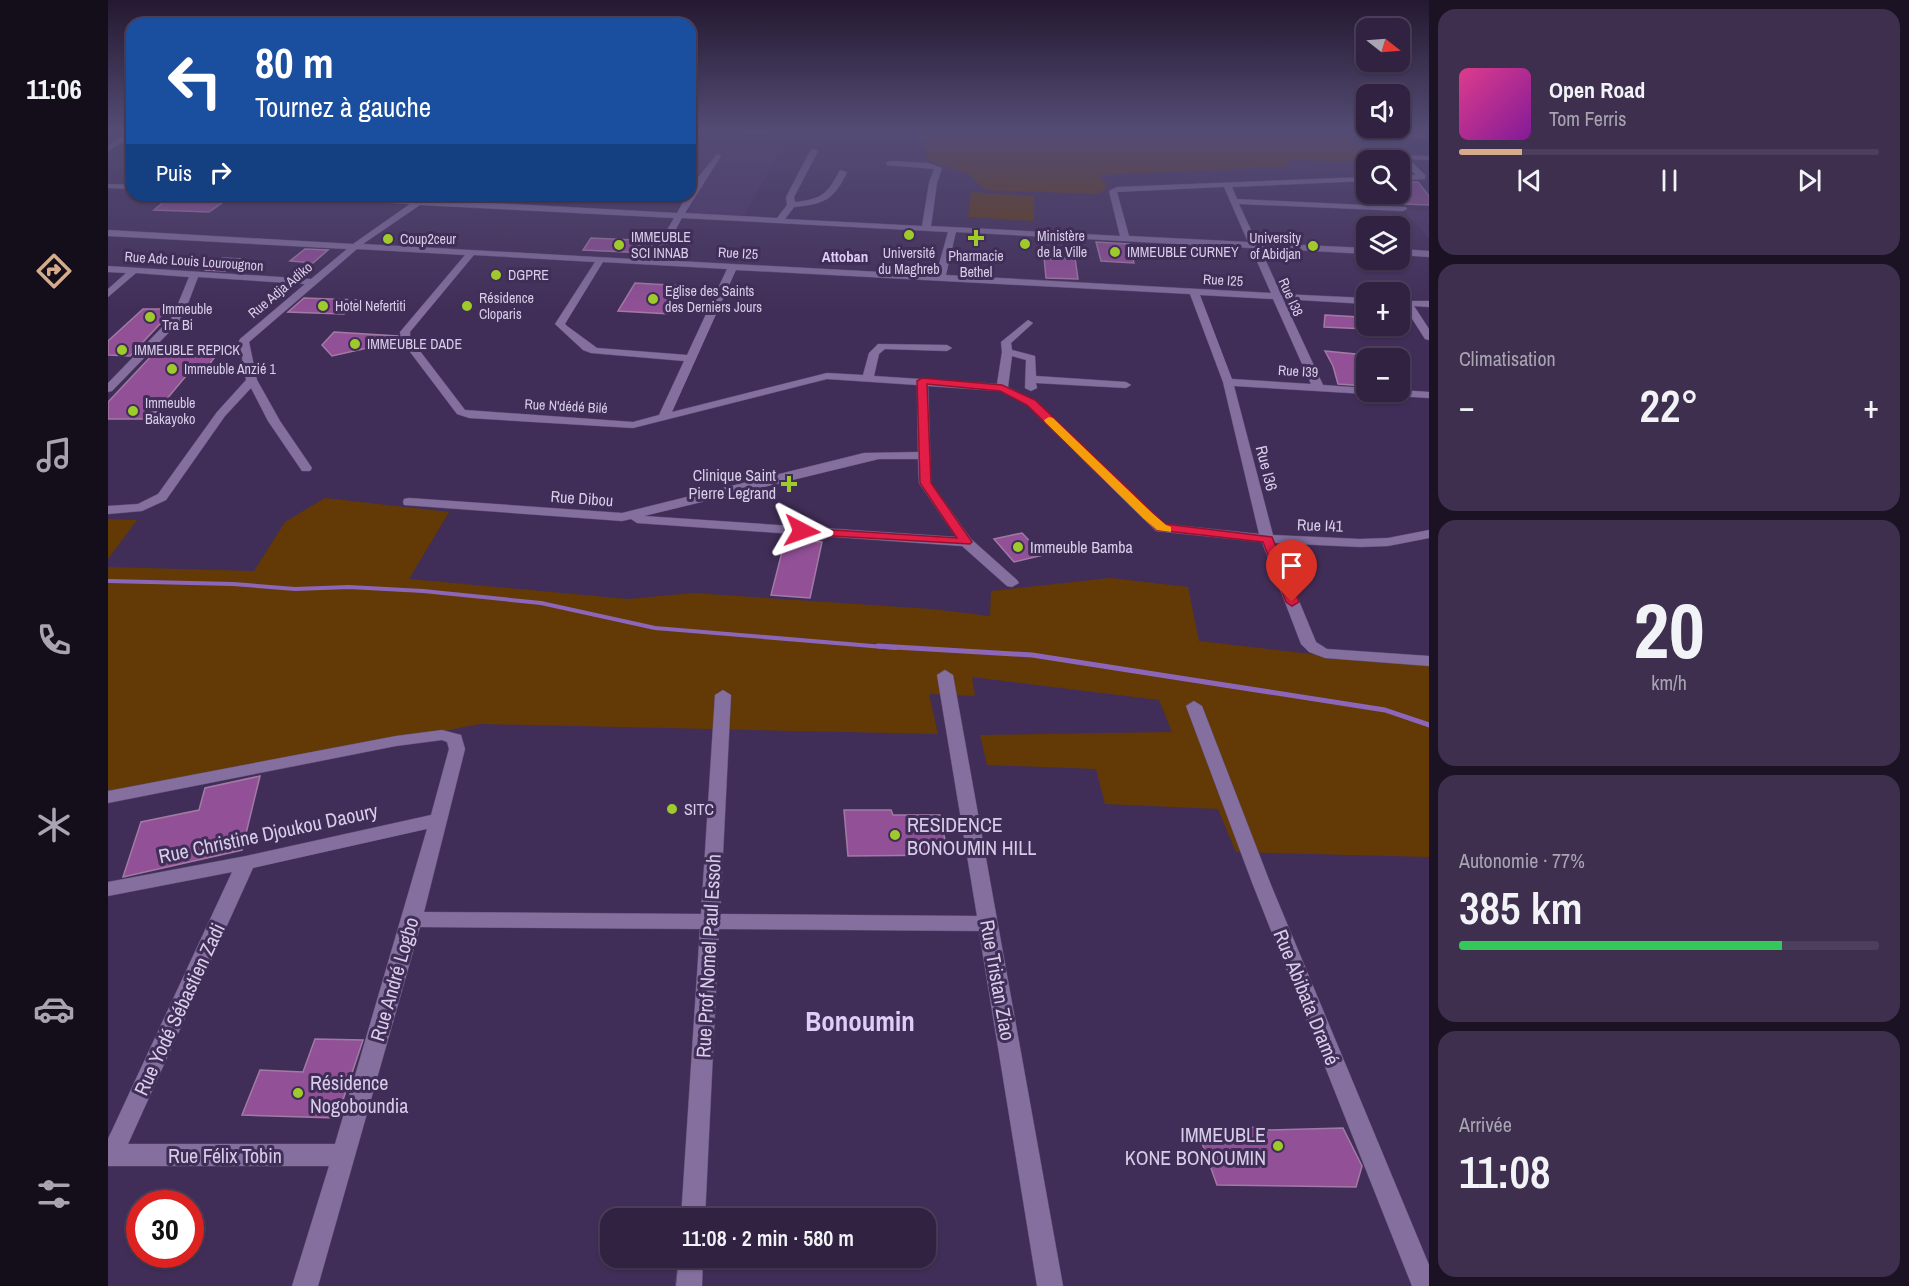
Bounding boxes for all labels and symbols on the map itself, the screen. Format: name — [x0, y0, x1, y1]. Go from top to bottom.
north arrow — [1356, 18, 1410, 72]
place label: Ministère de la Ville — [1037, 227, 1087, 261]
place label: IMMEUBLE SCI INNAB — [631, 228, 691, 262]
marker: Université du Maghreb — [902, 228, 916, 242]
place label: University of Abidjan — [1249, 229, 1301, 263]
place label: Coup2ceur — [400, 230, 456, 248]
marker: Pharmacie Bethel — [969, 231, 983, 245]
marker: Coup2ceur — [381, 232, 395, 246]
marker: Ministère de la Ville — [1018, 237, 1032, 251]
marker: IMMEUBLE SCI INNAB — [612, 238, 626, 252]
marker: University of Abidjan — [1306, 239, 1320, 253]
street label: Rue I25 — [717, 243, 759, 263]
place label: IMMEUBLE CURNEY — [1127, 243, 1239, 261]
place label: Université du Maghreb — [878, 244, 940, 278]
marker: IMMEUBLE CURNEY — [1108, 245, 1122, 259]
district label: Attoban — [822, 246, 868, 267]
street label: Rue Adc Louis Lourougnon — [124, 247, 264, 275]
place label: Pharmacie Bethel — [948, 247, 1004, 281]
street label: Rue Adja Adiko — [244, 258, 316, 322]
place label: DGPRE — [508, 266, 549, 284]
marker: DGPRE — [489, 268, 503, 282]
street label: Rue I25 — [1202, 270, 1244, 290]
street label: Rue I38 — [1275, 275, 1307, 319]
place label: Eglise des Saints des Derniers Jours — [665, 282, 762, 316]
place label: Résidence Cloparis — [479, 289, 534, 323]
marker: Eglise des Saints des Derniers Jours — [646, 292, 660, 306]
place label: Hotel Nefertiti — [335, 297, 406, 315]
marker: Hotel Nefertiti — [316, 299, 330, 313]
marker: Résidence Cloparis — [460, 299, 474, 313]
place label: Immeuble Tra Bi — [162, 300, 212, 334]
marker: Immeuble Tra Bi — [143, 310, 157, 324]
place label: IMMEUBLE DADE — [367, 335, 462, 353]
marker: IMMEUBLE DADE — [348, 337, 362, 351]
place label: IMMEUBLE REPICK — [134, 341, 240, 359]
marker: IMMEUBLE REPICK — [115, 343, 129, 357]
place label: Immeuble Anzié 1 — [184, 360, 277, 378]
street label: Rue I39 — [1277, 361, 1319, 381]
marker: Immeuble Anzié 1 — [165, 362, 179, 376]
place label: Immeuble Bakayoko — [145, 394, 195, 428]
street label: Rue N'dédé Bilé — [524, 395, 608, 417]
marker: Immeuble Bakayoko — [126, 404, 140, 418]
street label: Rue I36 — [1251, 443, 1283, 493]
place label: Clinique Saint Pierre Legrand — [688, 464, 776, 504]
marker: Clinique Saint Pierre Legrand — [780, 475, 798, 493]
street label: Rue Dibou — [550, 485, 614, 511]
position arrow — [770, 499, 834, 563]
street label: Rue I41 — [1297, 513, 1344, 537]
place label: Immeuble Bamba — [1030, 536, 1134, 558]
marker: Immeuble Bamba — [1011, 540, 1025, 554]
pin — [1266, 540, 1317, 602]
street label: Rue Christine Djoukou Daoury — [156, 796, 381, 869]
place label: SITC — [684, 798, 714, 820]
marker: SITC — [665, 802, 679, 816]
place label: RESIDENCE BONOUMIN HILL — [907, 811, 1036, 861]
marker: RESIDENCE BONOUMIN HILL — [888, 828, 902, 842]
street label: Rue Prof Nomel Paul Essoh — [689, 853, 727, 1059]
street label: Rue André Logbo — [363, 914, 425, 1044]
street label: Rue Tristan Ziao — [974, 917, 1022, 1043]
street label: Rue Yodé Sébastien Zadi — [127, 918, 231, 1100]
street label: Rue Abibata Dramé — [1268, 925, 1346, 1069]
district label: Bonoumin — [805, 1003, 915, 1039]
place label: Résidence Nogoboundia — [310, 1069, 408, 1119]
marker: Résidence Nogoboundia — [291, 1086, 305, 1100]
place label: IMMEUBLE KONE BONOUMIN — [1125, 1121, 1266, 1171]
marker: IMMEUBLE KONE BONOUMIN — [1271, 1139, 1285, 1153]
street label: Rue Félix Tobin — [168, 1142, 282, 1169]
speed limit sign: 30 — [126, 1190, 204, 1268]

